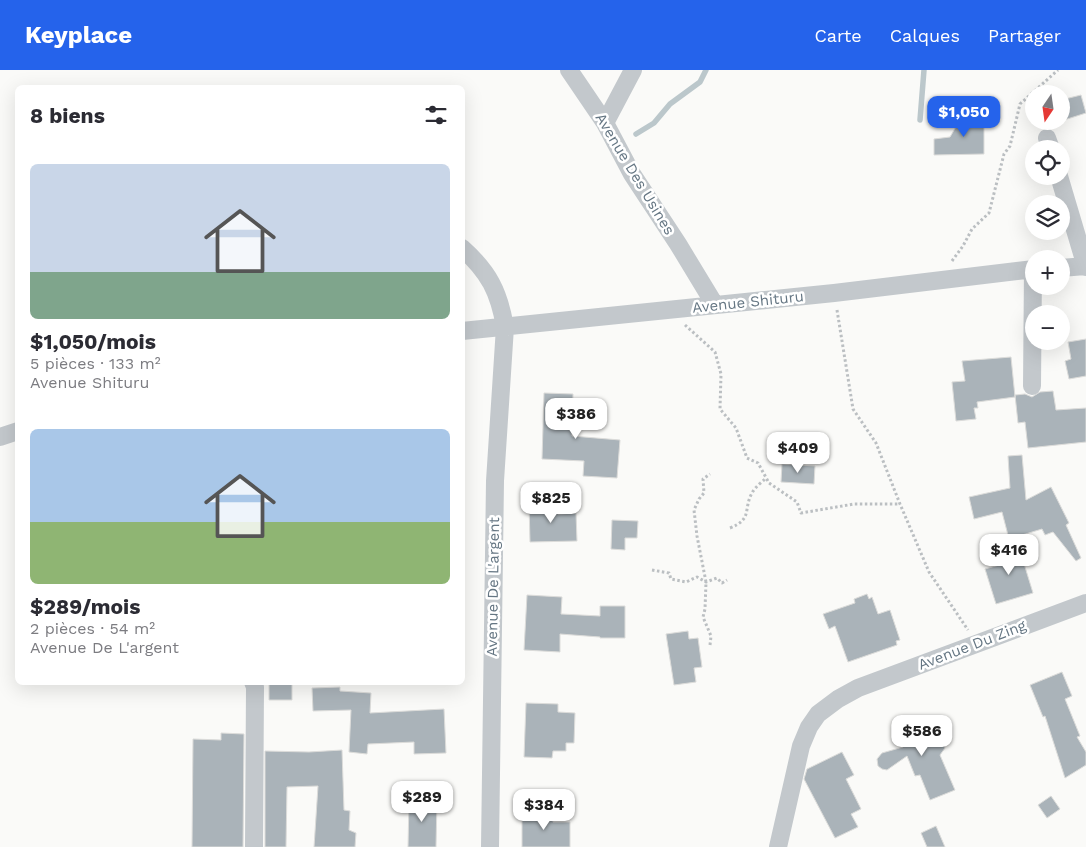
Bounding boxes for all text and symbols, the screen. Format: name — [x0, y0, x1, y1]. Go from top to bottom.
text: Keyplace — [25, 21, 132, 49]
text: Carte — [814, 25, 862, 46]
text: Calques — [890, 25, 960, 46]
text: Partager — [988, 25, 1061, 46]
north arrow — [1025, 85, 1070, 130]
map controls — [1025, 85, 1070, 350]
pin: $1,050 — [923, 96, 1005, 138]
icon: filters — [422, 101, 450, 129]
text: $1,050 — [938, 102, 990, 121]
text: 8 biens — [30, 103, 105, 128]
street label: Avenue Des Usines — [592, 110, 679, 238]
button: locate — [1025, 140, 1070, 185]
button: layers — [1025, 195, 1070, 240]
icon: home — [195, 196, 285, 286]
button: + — [1025, 250, 1070, 295]
street label: Avenue Shituru — [691, 287, 805, 317]
button: − — [1025, 305, 1070, 350]
text: $1,050/mois — [30, 329, 156, 354]
text: 5 pièces · 133 m² — [30, 354, 161, 373]
text: Avenue Shituru — [30, 373, 149, 392]
pin: $386 — [546, 398, 606, 440]
text: $386 — [556, 404, 596, 423]
pin: $409 — [768, 432, 828, 474]
text: $409 — [778, 438, 818, 457]
icon: home — [195, 461, 285, 551]
pin: $825 — [521, 482, 581, 524]
text: $825 — [531, 488, 571, 507]
street label: Avenue De L'argent — [483, 516, 503, 657]
pin: $416 — [979, 534, 1039, 576]
text: $416 — [991, 540, 1027, 559]
text: $289/mois — [30, 594, 140, 619]
street label: Avenue Du Zing — [916, 616, 1028, 674]
text: 2 pièces · 54 m² — [30, 619, 155, 638]
text: Avenue De L'argent — [30, 638, 179, 657]
pin: $586 — [892, 714, 952, 757]
text: $586 — [902, 721, 942, 740]
pin: $289 — [392, 780, 452, 823]
text: $289 — [402, 787, 442, 806]
pin: $384 — [514, 788, 574, 831]
text: $384 — [524, 795, 564, 814]

